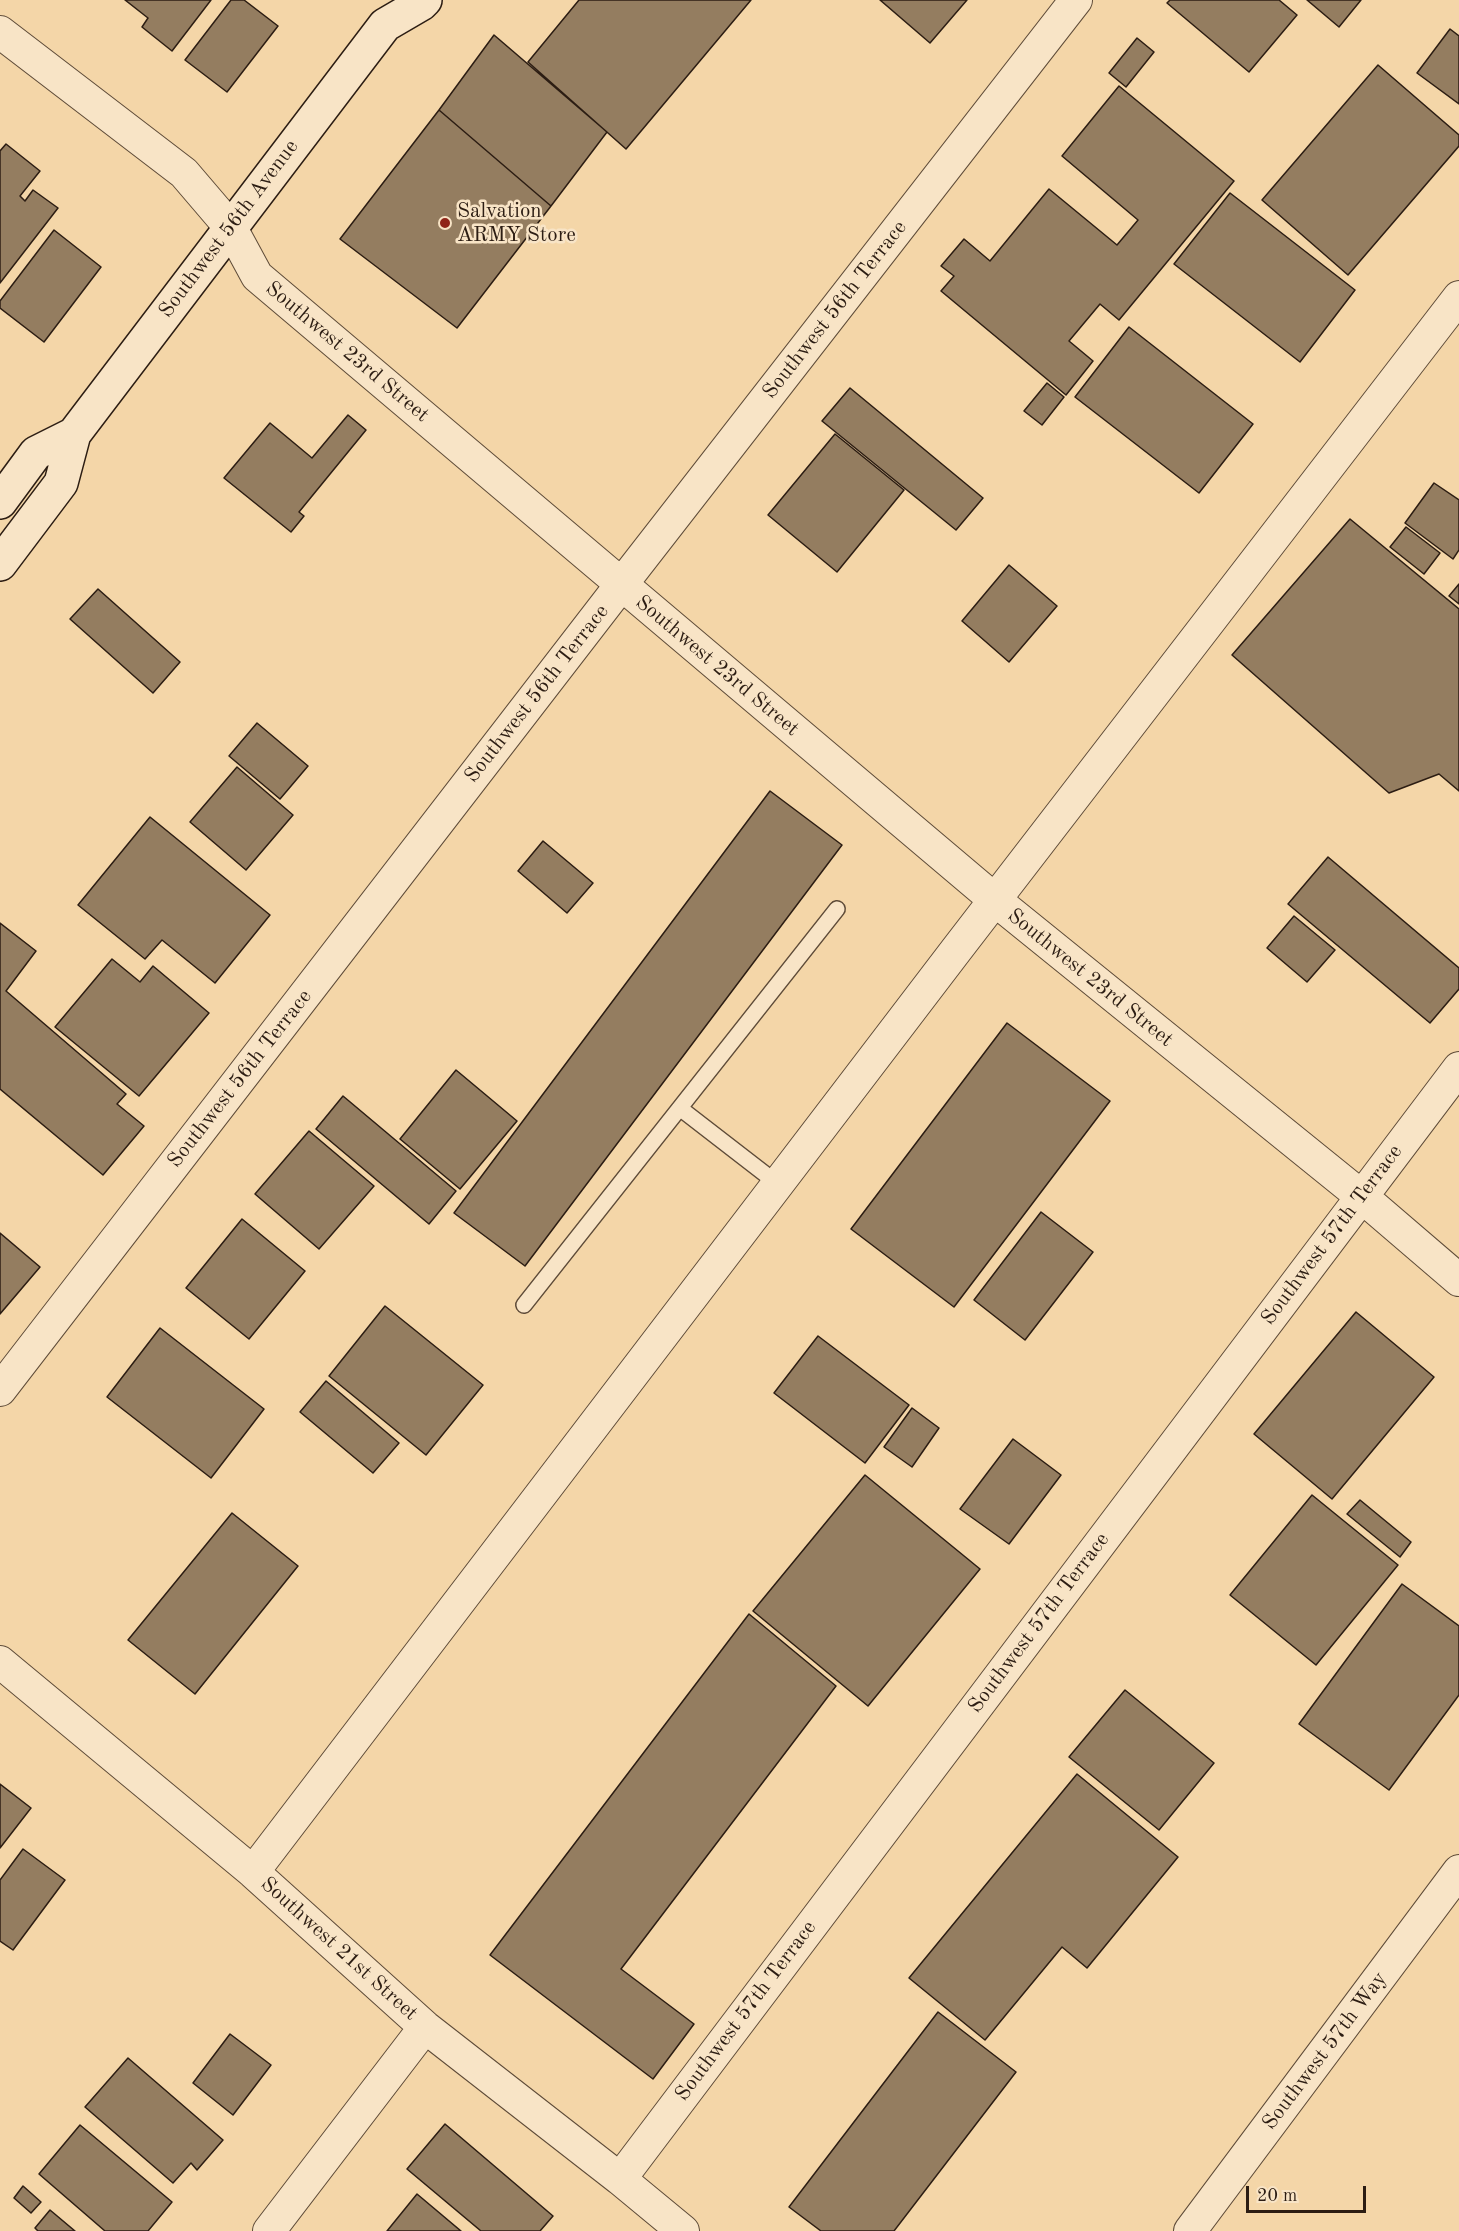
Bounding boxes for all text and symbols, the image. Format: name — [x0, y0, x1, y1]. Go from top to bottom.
street label: Southwest 56th Avenue — [154, 135, 304, 323]
place label: Salvation ARMY Store — [457, 198, 576, 248]
marker: Salvation ARMY Store — [438, 216, 452, 230]
street label: Southwest 56th Terrace — [758, 216, 912, 404]
street label: Southwest 23rd Street — [260, 276, 434, 428]
street label: Southwest 23rd Street — [630, 590, 804, 742]
street label: Southwest 56th Terrace — [460, 600, 614, 788]
street label: Southwest 23rd Street — [1002, 903, 1178, 1053]
street label: Southwest 56th Terrace — [163, 985, 317, 1173]
street label: Southwest 57th Terrace — [1256, 1140, 1408, 1330]
street label: Southwest 57th Terrace — [963, 1528, 1115, 1718]
street label: Southwest 21st Street — [255, 1872, 423, 2026]
street label: Southwest 57th Terrace — [670, 1916, 822, 2106]
street label: Southwest 57th Way — [1257, 1967, 1393, 2135]
scale bar — [1249, 2174, 1369, 2212]
text: 20 m — [1257, 2187, 1297, 2205]

